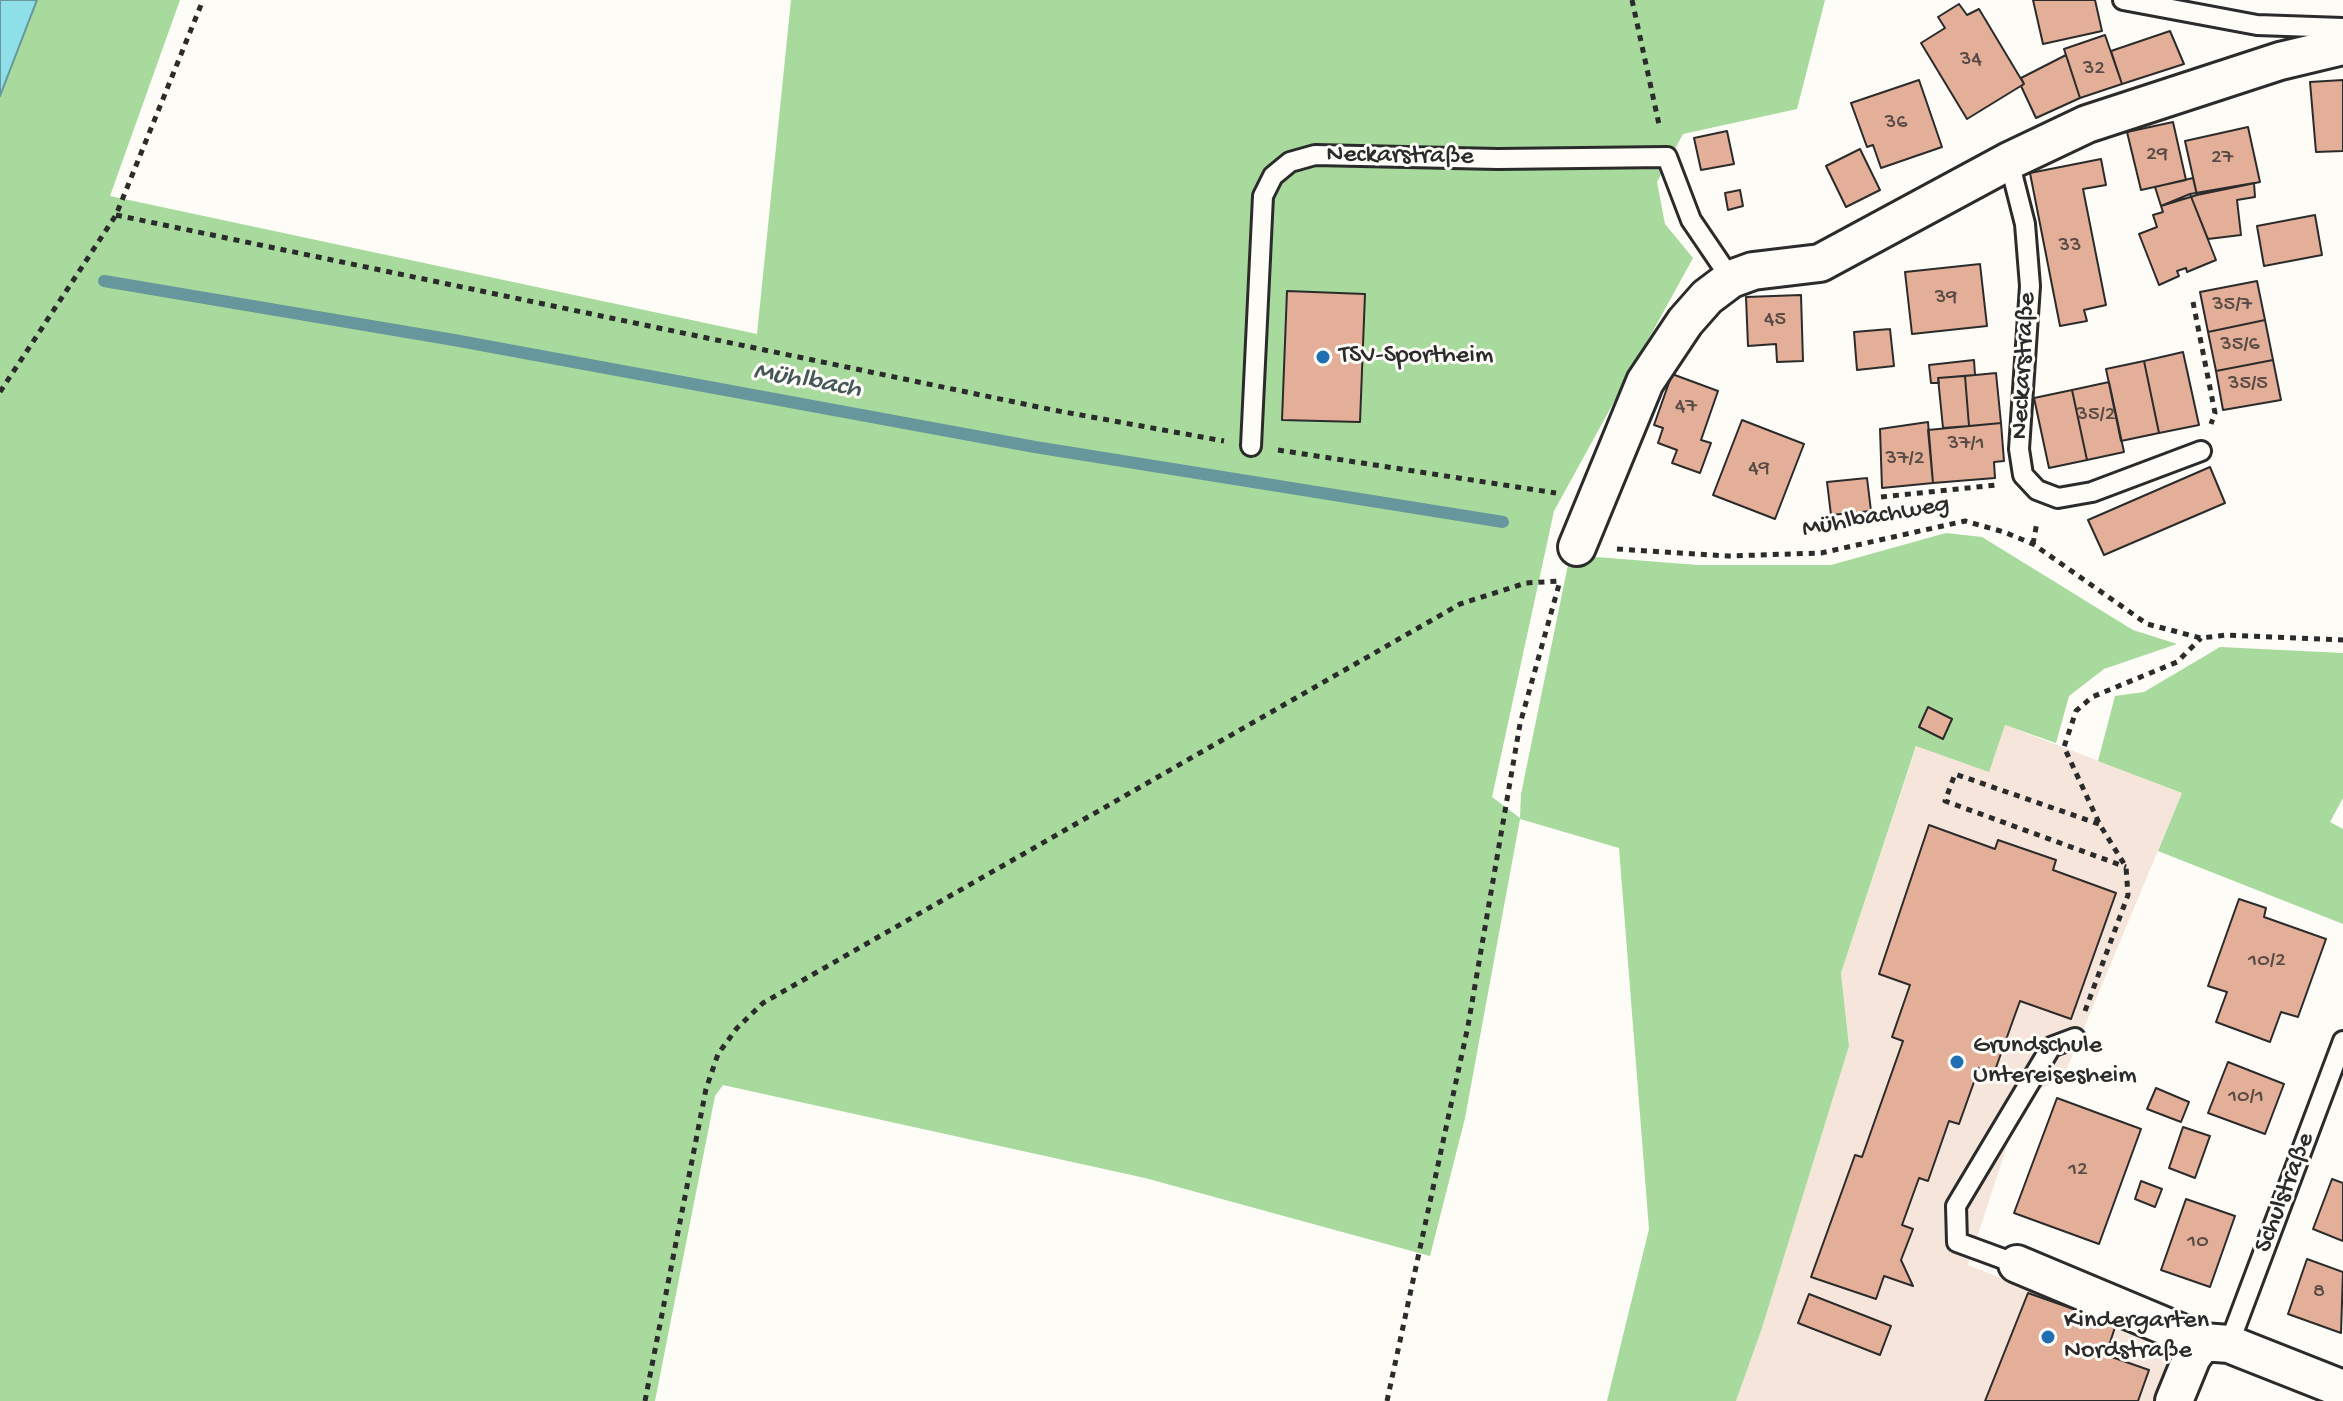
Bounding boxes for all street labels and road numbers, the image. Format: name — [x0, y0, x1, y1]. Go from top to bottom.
street label: Neckarstraße — [1326, 140, 1474, 174]
street label: Neckarstraße — [2006, 292, 2044, 440]
street label: Mühlbachweg — [1800, 490, 1952, 546]
street label: Schulstraße — [2249, 1129, 2323, 1257]

